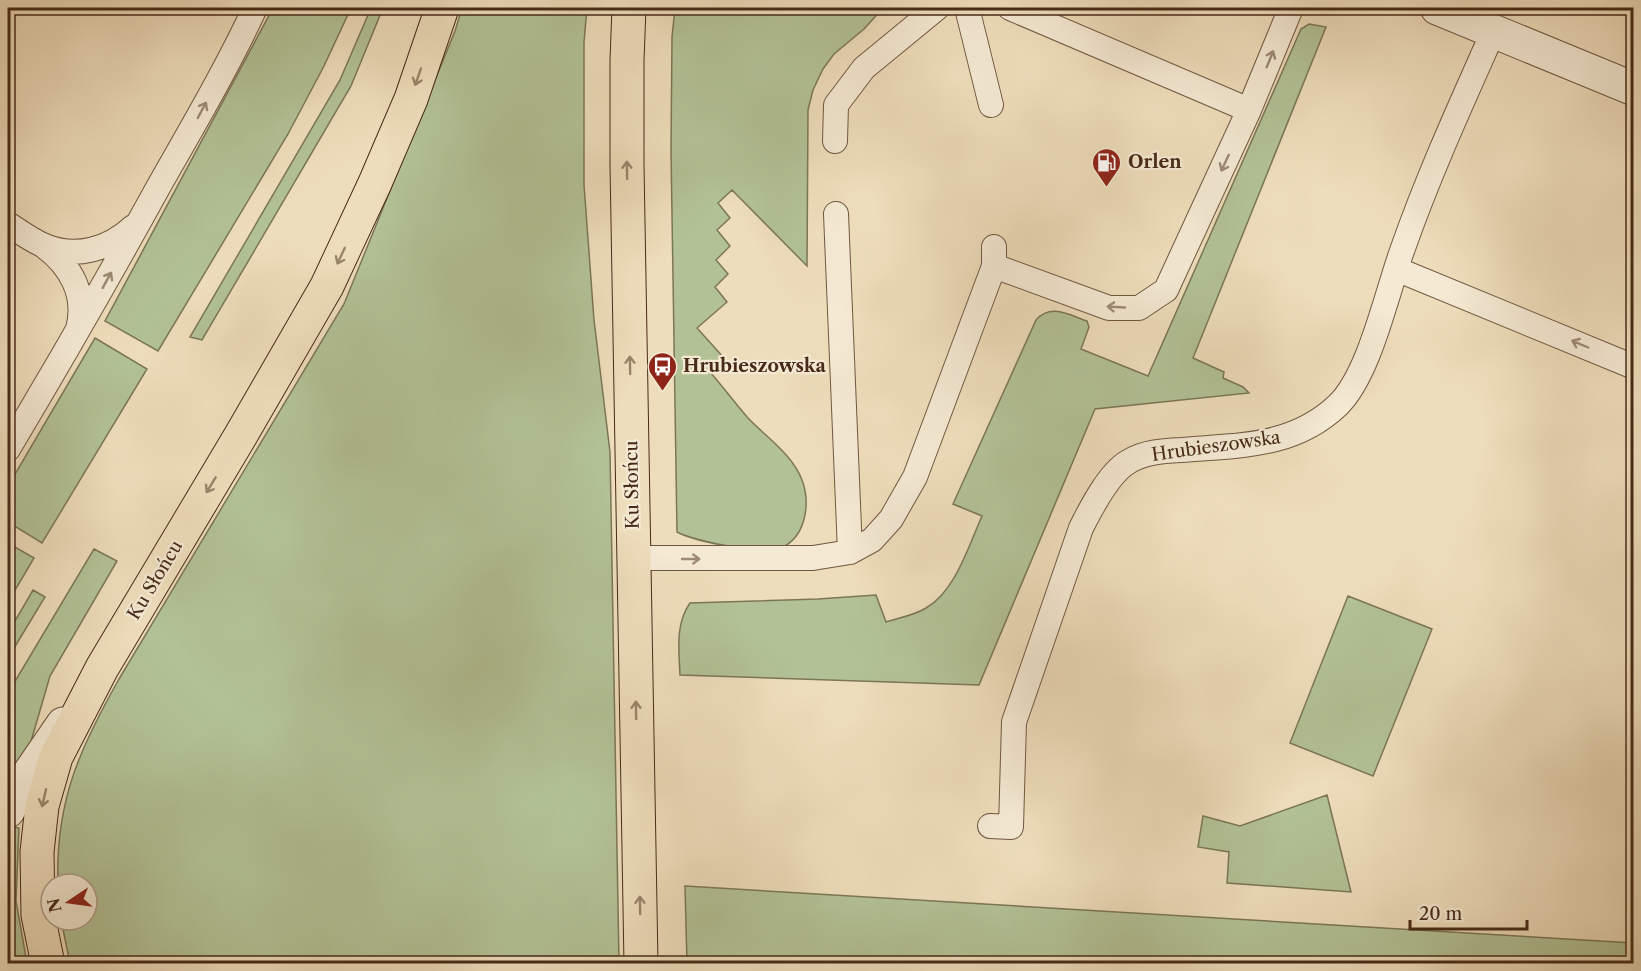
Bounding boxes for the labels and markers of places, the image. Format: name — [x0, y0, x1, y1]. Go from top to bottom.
fuel station icon: Orlen — [1091, 146, 1123, 188]
place label: Orlen — [1128, 151, 1182, 173]
bus stop icon: Hrubieszowska — [646, 350, 678, 392]
place label: Hrubieszowska — [683, 355, 827, 377]

